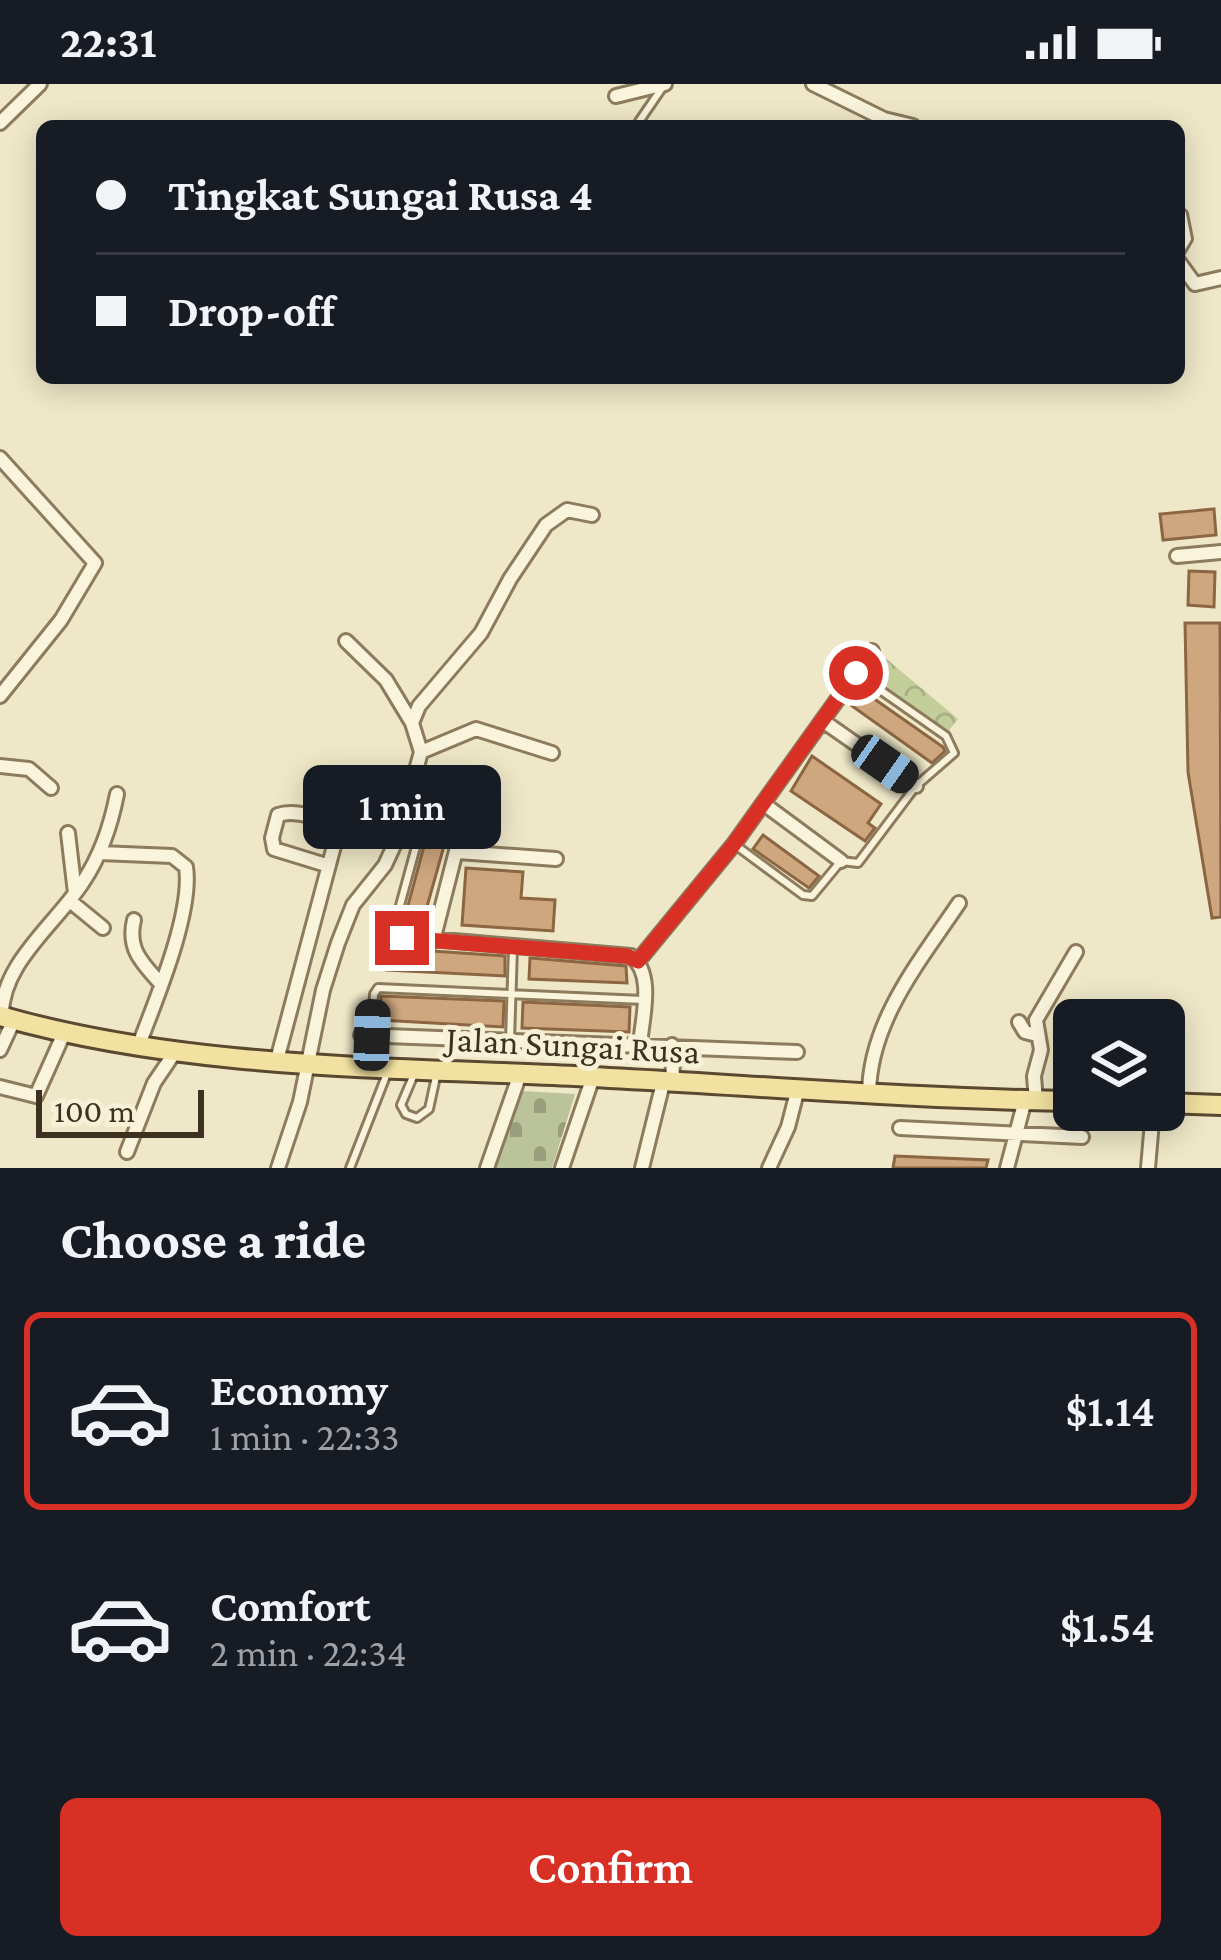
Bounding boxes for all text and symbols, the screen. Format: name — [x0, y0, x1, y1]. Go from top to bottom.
text: 22:31 — [60, 17, 157, 67]
text: Tingkat Sungai Rusa 4 — [168, 170, 593, 220]
text: Drop-off — [168, 286, 335, 336]
route start — [829, 646, 883, 700]
car — [845, 729, 925, 799]
callout: 1 min — [303, 764, 501, 848]
text: 1 min — [359, 785, 445, 828]
route end — [375, 911, 429, 965]
car — [353, 998, 391, 1072]
map controls — [1053, 999, 1185, 1131]
button: layers — [1053, 999, 1185, 1131]
street label: Jalan Sungai Rusa — [442, 1018, 701, 1072]
scale bar — [36, 1084, 204, 1137]
text: 100 m — [54, 1092, 135, 1129]
text: Choose a ride — [60, 1210, 366, 1270]
icon: car — [66, 1357, 174, 1465]
text: Economy — [210, 1365, 388, 1415]
text: $1.14 — [1065, 1386, 1155, 1436]
text: 1 min · 22:33 — [210, 1415, 399, 1458]
icon: car — [66, 1573, 174, 1681]
text: Comfort — [210, 1581, 371, 1631]
text: $1.54 — [1060, 1602, 1155, 1652]
text: 2 min · 22:34 — [210, 1631, 407, 1674]
button: Confirm — [60, 1798, 1161, 1936]

